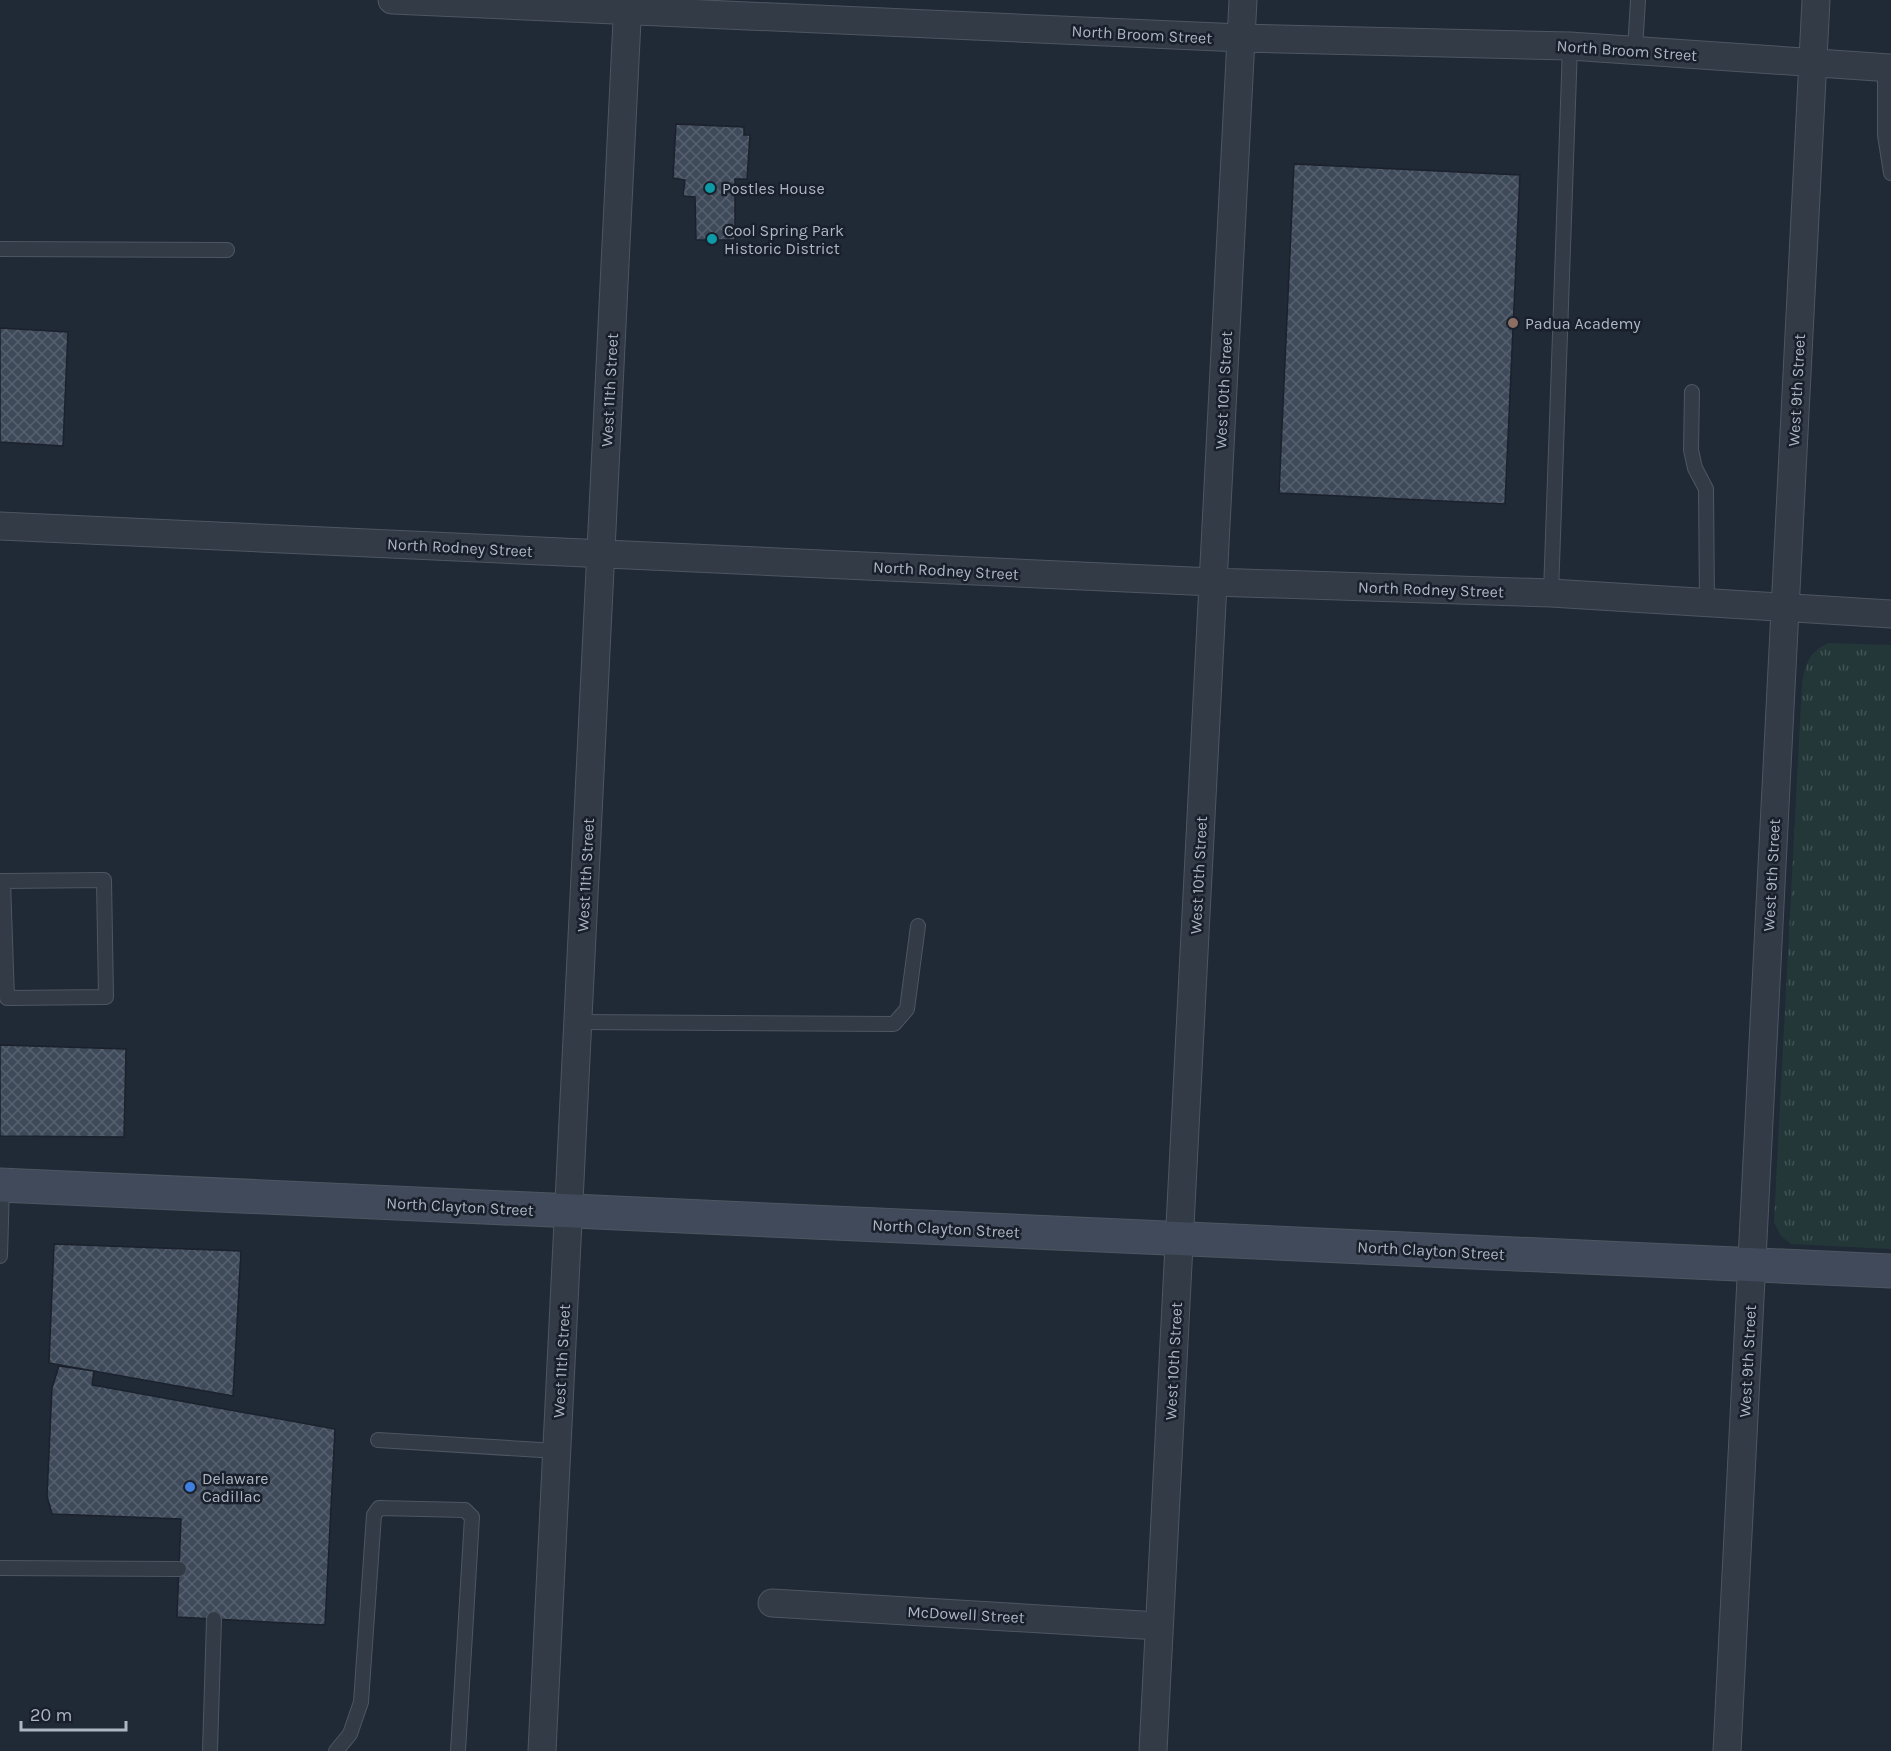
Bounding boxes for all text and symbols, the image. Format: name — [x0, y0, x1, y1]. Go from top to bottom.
street label: North Broom Street — [1071, 21, 1213, 48]
street label: North Broom Street — [1556, 36, 1698, 65]
place label: Postles House — [722, 179, 825, 198]
marker: Postles House — [703, 181, 717, 195]
place label: Cool Spring Park Historic District — [724, 221, 844, 258]
marker: Cool Spring Park Historic District — [705, 232, 719, 246]
place label: Padua Academy — [1525, 314, 1641, 333]
marker: Padua Academy — [1506, 316, 1520, 330]
street label: West 10th Street — [1211, 330, 1236, 450]
street label: West 11th Street — [597, 333, 622, 448]
street label: West 9th Street — [1784, 333, 1809, 447]
street label: North Rodney Street — [387, 534, 533, 561]
street label: North Rodney Street — [873, 557, 1019, 584]
street label: North Rodney Street — [1358, 577, 1504, 602]
street label: West 10th Street — [1186, 815, 1211, 935]
street label: West 11th Street — [573, 818, 598, 933]
street label: West 9th Street — [1759, 818, 1784, 932]
street label: North Clayton Street — [386, 1193, 534, 1220]
street label: North Clayton Street — [872, 1215, 1020, 1242]
street label: North Clayton Street — [1357, 1237, 1505, 1264]
street label: West 10th Street — [1161, 1301, 1186, 1421]
street label: West 11th Street — [549, 1304, 574, 1419]
street label: West 9th Street — [1735, 1304, 1760, 1418]
place label: Delaware Cadillac — [202, 1469, 268, 1506]
marker: Delaware Cadillac — [183, 1480, 197, 1494]
street label: McDowell Street — [907, 1602, 1025, 1627]
scale bar — [21, 1694, 126, 1732]
text: 20 m — [30, 1704, 72, 1726]

